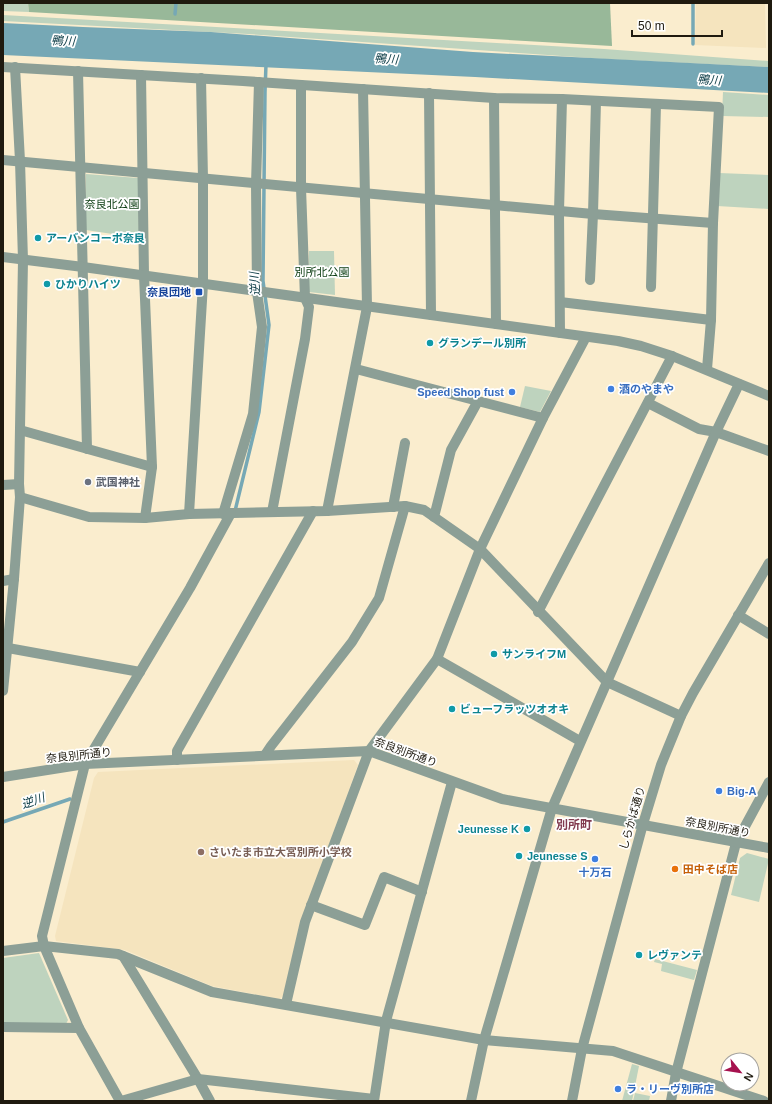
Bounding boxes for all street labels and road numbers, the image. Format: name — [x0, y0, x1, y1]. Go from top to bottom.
street label: 奈良別所通り — [373, 735, 439, 769]
street label: 奈良別所通り — [46, 746, 112, 764]
street label: しらかば通り — [617, 785, 647, 851]
street label: 奈良別所通り — [684, 815, 752, 839]

